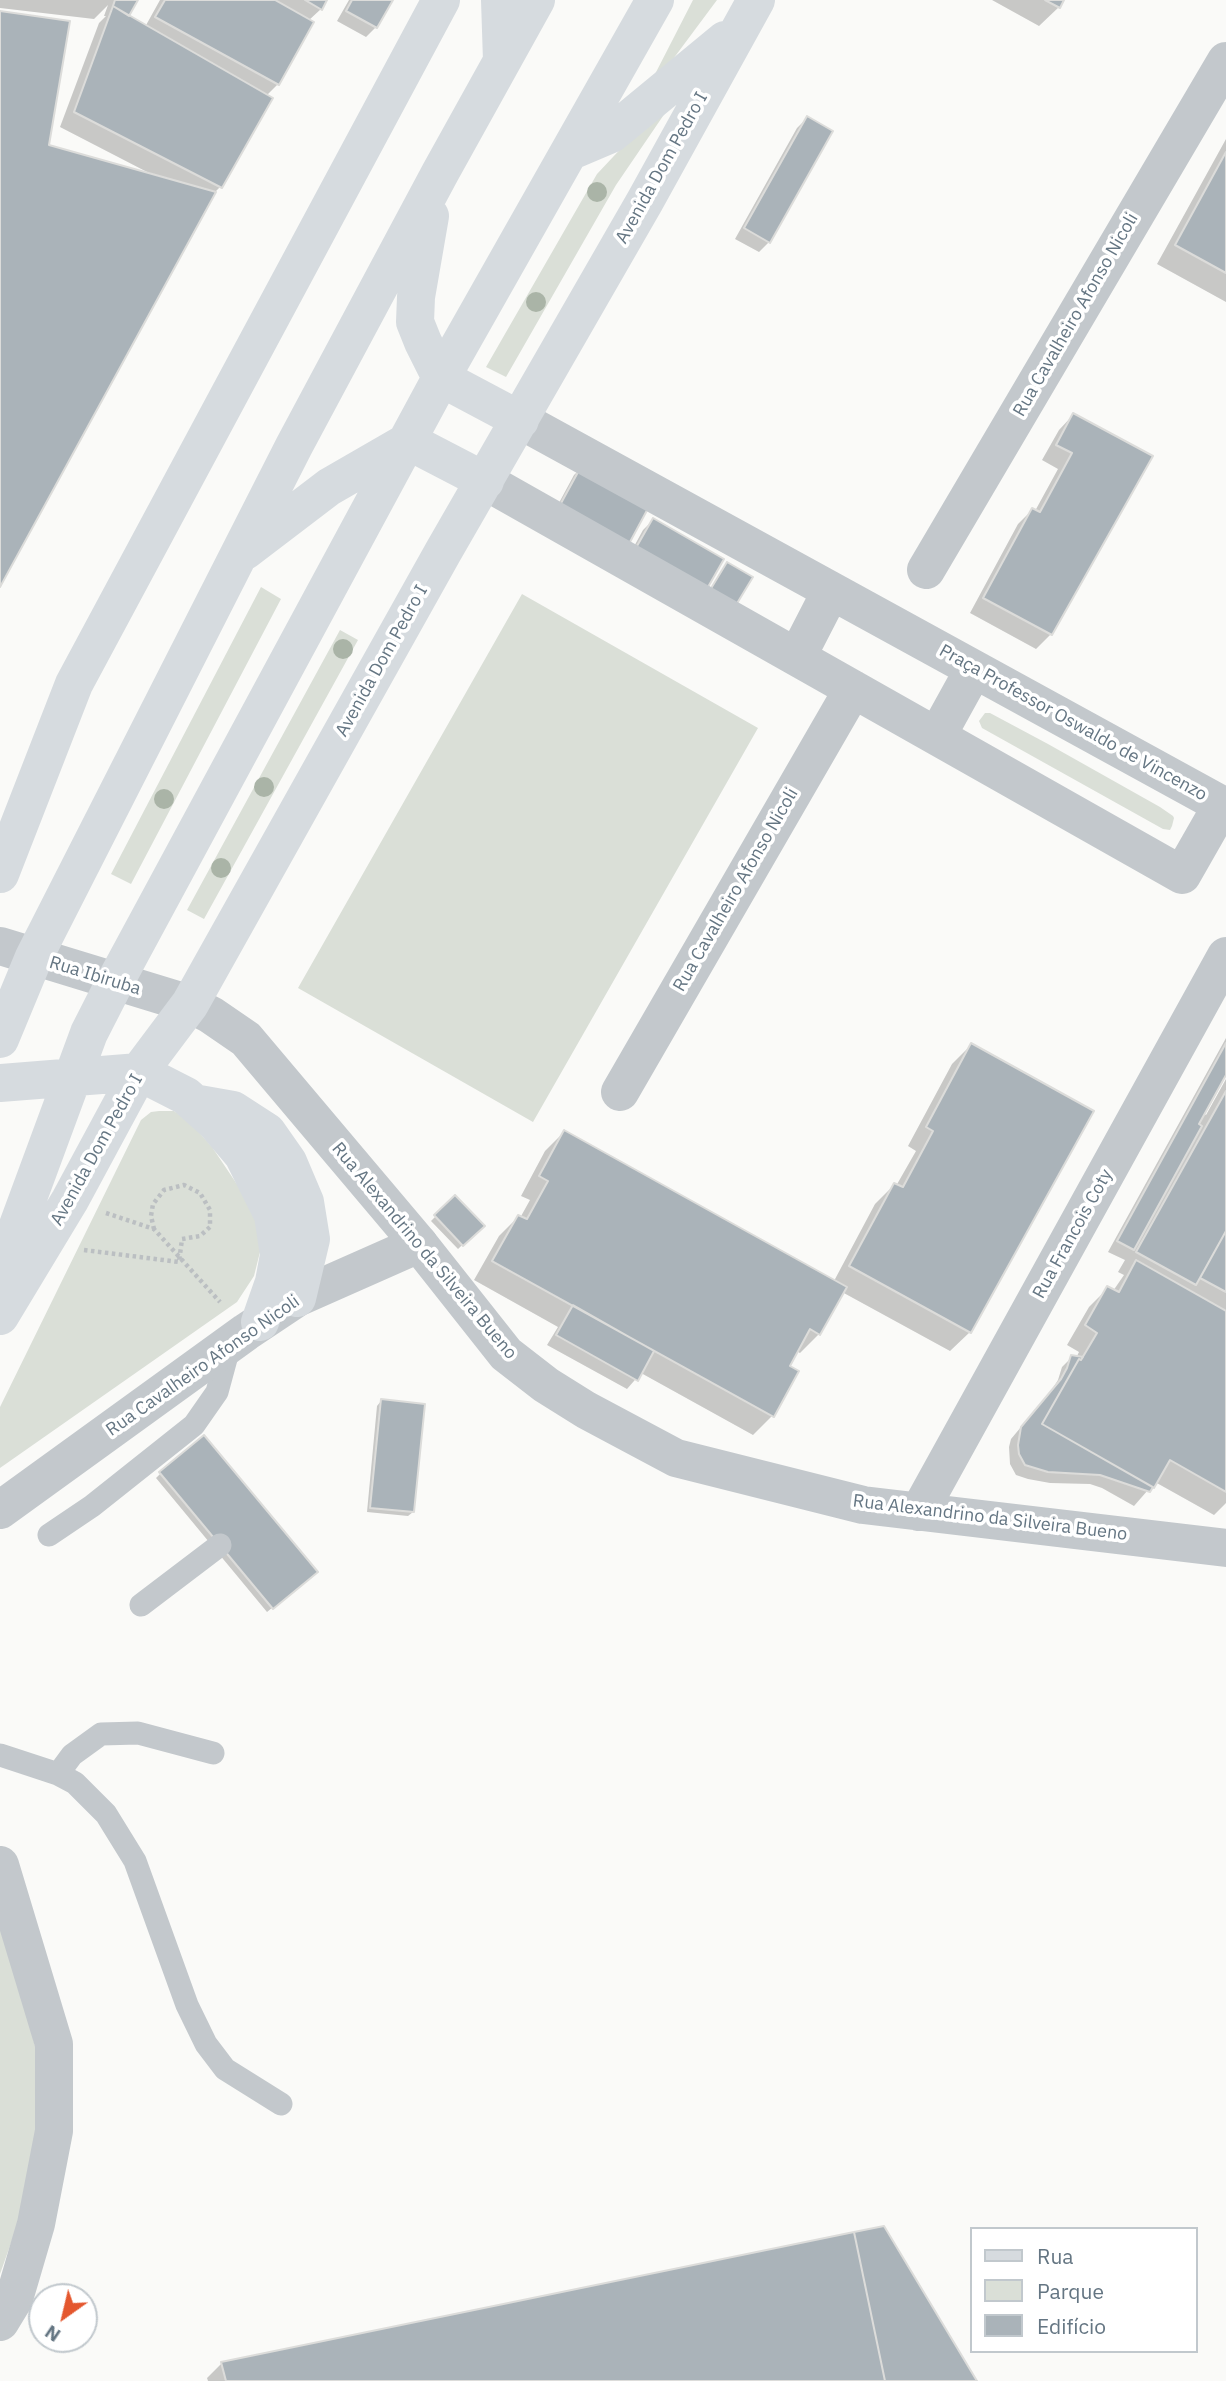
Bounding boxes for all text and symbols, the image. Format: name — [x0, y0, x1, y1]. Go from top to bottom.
street label: Avenida Dom Pedro I — [611, 88, 713, 248]
street label: Rua Cavalheiro Afonso Nicoli — [1009, 209, 1143, 421]
street label: Avenida Dom Pedro I — [331, 581, 433, 741]
street label: Praça Professor Oswaldo de Vincenzo — [935, 640, 1211, 806]
street label: Rua Cavalheiro Afonso Nicoli — [669, 784, 803, 996]
street label: Rua Ibiruba — [47, 952, 143, 1000]
street label: Avenida Dom Pedro I — [46, 1070, 148, 1230]
street label: Rua Alexandrino da Silveira Bueno — [327, 1138, 521, 1364]
street label: Rua Francois Coty — [1028, 1165, 1118, 1303]
street label: Rua Cavalheiro Afonso Nicoli — [102, 1291, 304, 1441]
street label: Rua Alexandrino da Silveira Bueno — [852, 1490, 1128, 1546]
legend — [970, 2227, 1198, 2353]
text: Rua — [1037, 2242, 1074, 2270]
text: Parque — [1037, 2277, 1104, 2305]
north arrow — [28, 2283, 98, 2353]
text: Edifício — [1037, 2312, 1106, 2340]
text: N — [40, 2320, 65, 2348]

